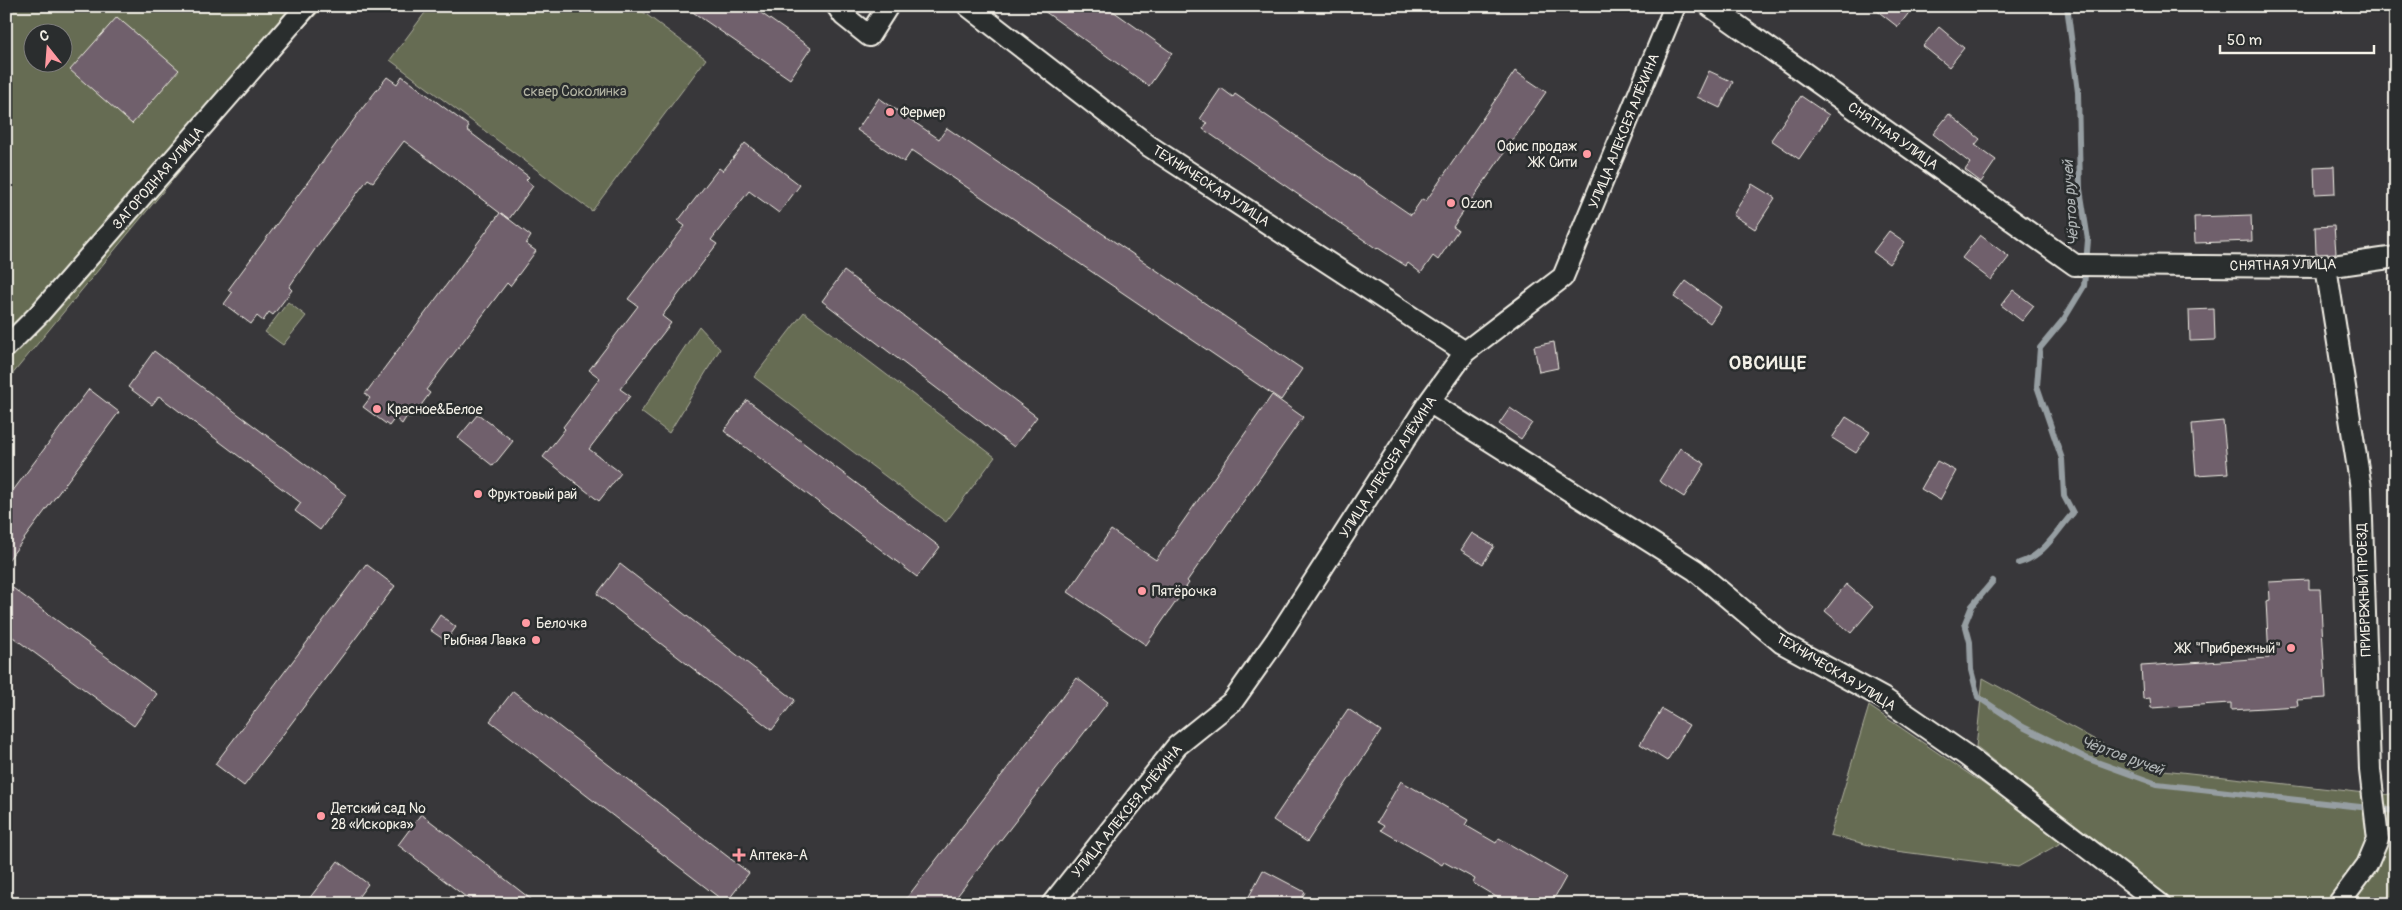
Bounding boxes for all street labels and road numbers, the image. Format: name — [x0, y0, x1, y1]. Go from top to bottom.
street label: УЛИЦА АЛЕКСЕЯ АЛЁХИНА — [1585, 51, 1663, 211]
street label: СНЯТНАЯ УЛИЦА — [1844, 98, 1942, 174]
street label: ЗАГОРОДНАЯ УЛИЦА — [109, 123, 207, 233]
street label: ТЕХНИЧЕСКАЯ УЛИЦА — [1149, 142, 1273, 230]
street label: СНЯТНАЯ УЛИЦА — [2230, 256, 2336, 274]
street label: УЛИЦА АЛЕКСЕЯ АЛЁХИНА — [1336, 393, 1440, 541]
street label: ПРИБРЕЖНЫЙ ПРОЕЗД — [2353, 522, 2375, 657]
street label: ТЕХНИЧЕСКАЯ УЛИЦА — [1773, 630, 1899, 714]
street label: УЛИЦА АЛЕКСЕЯ АЛЁХИНА — [1068, 741, 1186, 881]

